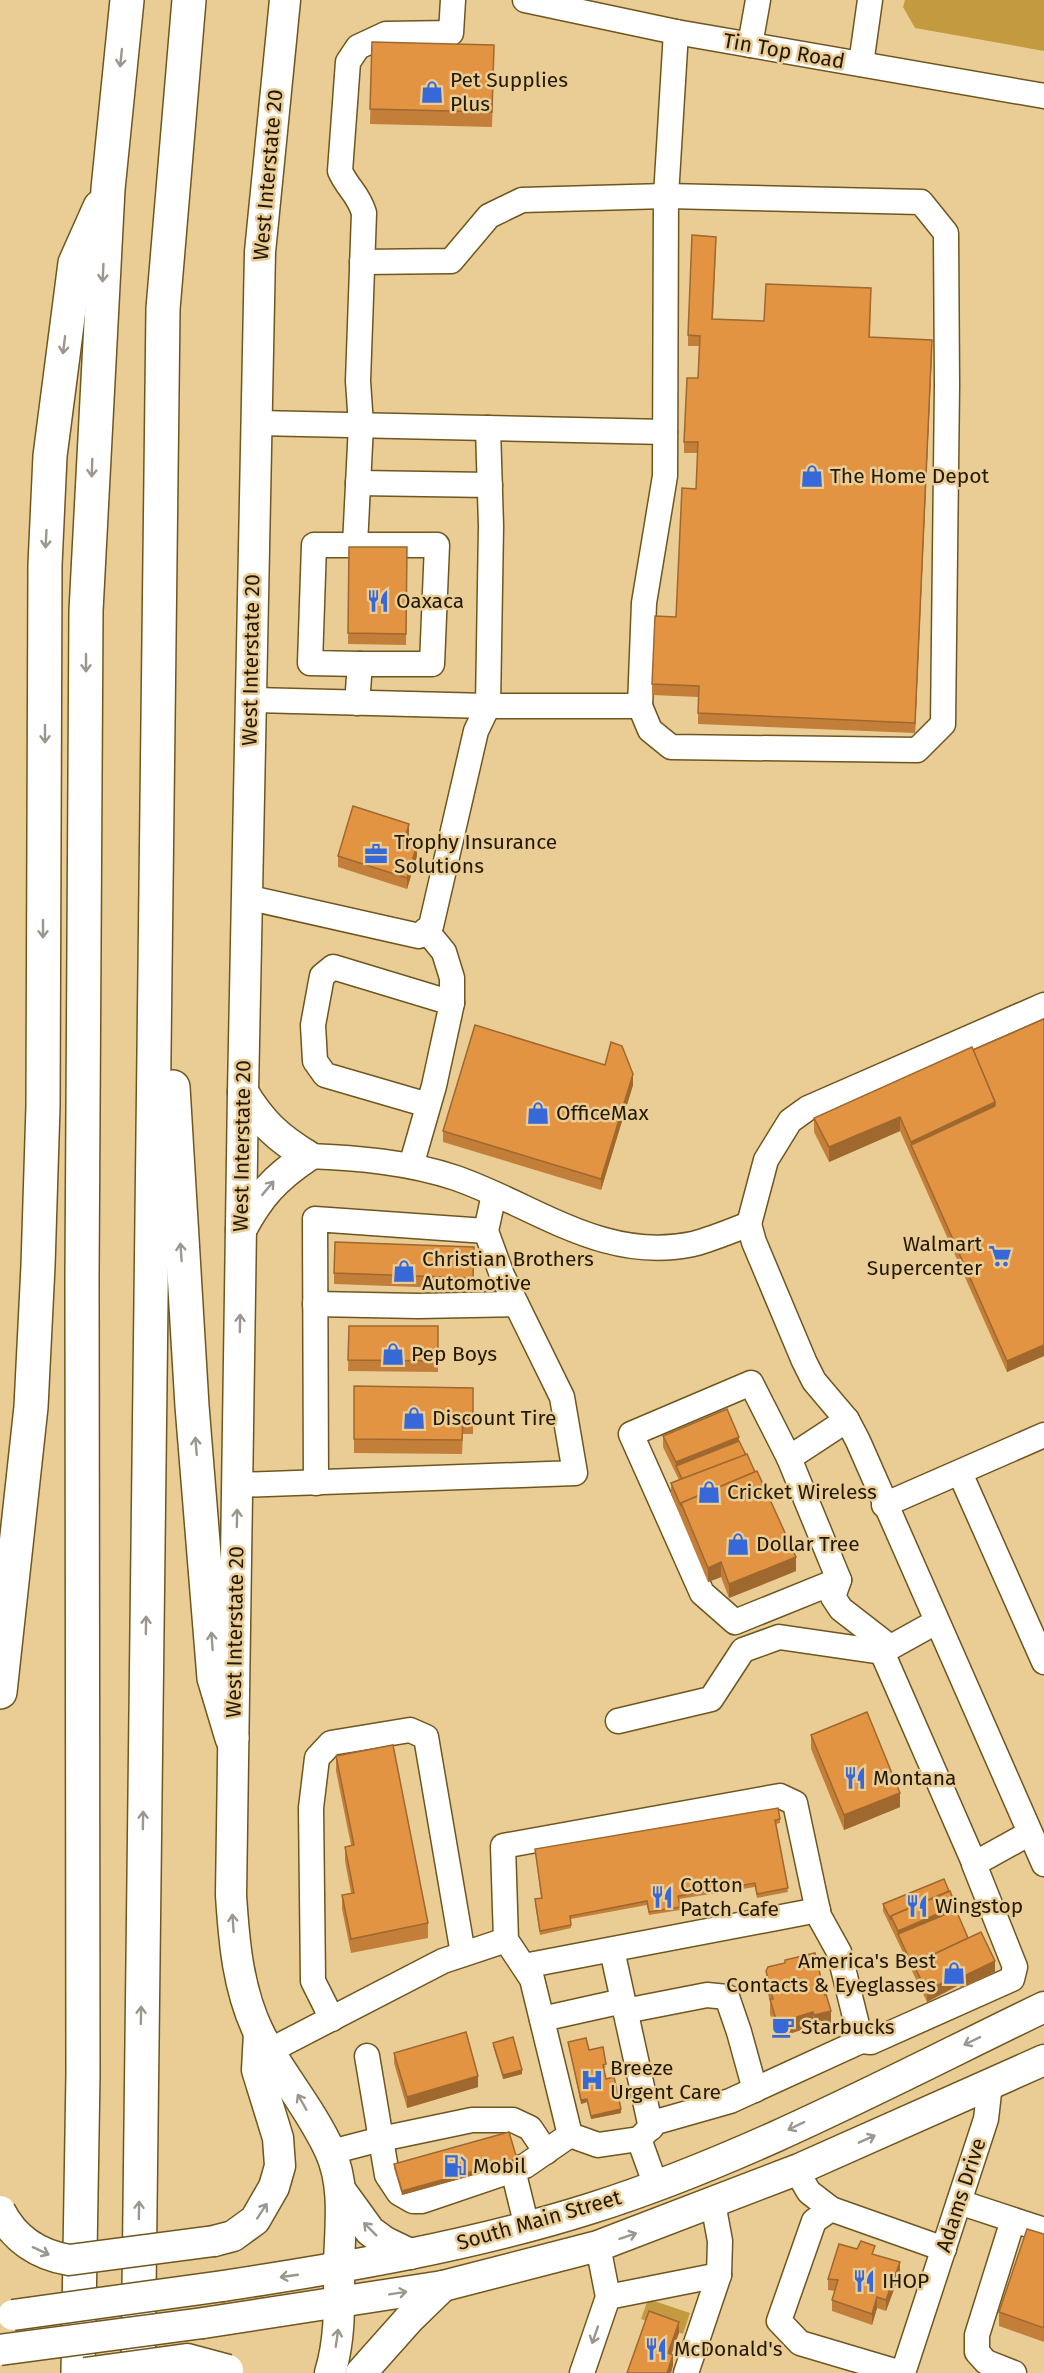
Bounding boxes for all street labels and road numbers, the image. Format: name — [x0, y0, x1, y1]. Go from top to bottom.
street label: Tin Top Road — [721, 28, 847, 74]
street label: West Interstate 20 — [248, 88, 288, 262]
street label: West Interstate 20 — [237, 574, 265, 746]
street label: West Interstate 20 — [228, 1060, 256, 1232]
street label: West Interstate 20 — [221, 1546, 249, 1718]
street label: Adams Drive — [930, 2135, 992, 2255]
street label: South Main Street — [454, 2184, 625, 2256]

